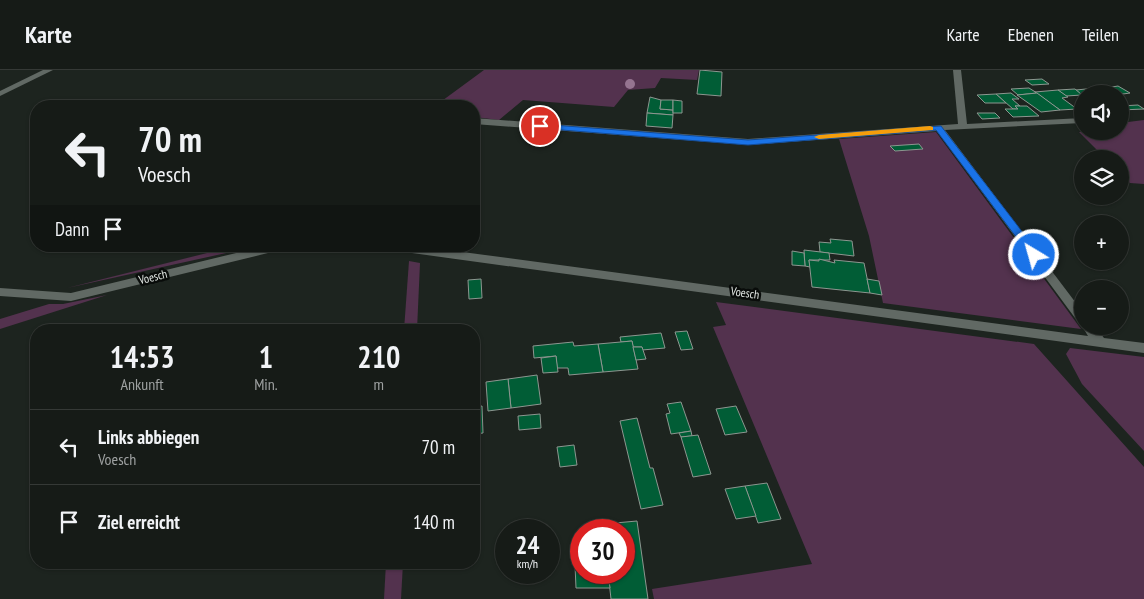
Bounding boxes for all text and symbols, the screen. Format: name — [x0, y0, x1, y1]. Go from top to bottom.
text: Karte — [25, 19, 72, 50]
text: Karte — [946, 23, 980, 46]
text: Ebenen — [1008, 23, 1054, 46]
text: Teilen — [1082, 23, 1119, 46]
map controls — [1074, 85, 1129, 335]
button: sound — [1074, 85, 1129, 140]
pin — [519, 105, 561, 147]
icon: arrive — [526, 112, 554, 140]
text: 70 m — [138, 116, 202, 162]
icon: left — [55, 120, 120, 185]
button: layers — [1074, 150, 1129, 205]
text: Voesch — [138, 160, 191, 188]
icon: arrive — [99, 215, 127, 243]
button: + — [1074, 215, 1129, 270]
text: Dann — [55, 217, 89, 241]
position arrow — [1007, 228, 1059, 280]
street label: Voesch — [136, 266, 169, 288]
button: − — [1074, 280, 1129, 335]
street label: Voesch — [729, 283, 760, 302]
text: 14:53 — [110, 337, 175, 376]
text: 1 — [259, 337, 273, 376]
text: 210 — [357, 337, 400, 376]
text: Ankunft — [121, 374, 164, 394]
text: Min. — [254, 374, 278, 394]
text: m — [374, 374, 384, 394]
text: Links abbiegen — [98, 425, 199, 449]
icon: left — [55, 433, 83, 461]
text: 70 m — [422, 435, 455, 459]
text: Voesch — [98, 449, 136, 469]
icon: arrive — [55, 508, 83, 536]
text: Ziel erreicht — [98, 510, 180, 534]
text: 140 m — [413, 510, 455, 534]
speed limit sign: 30 — [570, 519, 635, 584]
text: 24 — [516, 529, 539, 561]
text: km/h — [517, 556, 538, 571]

